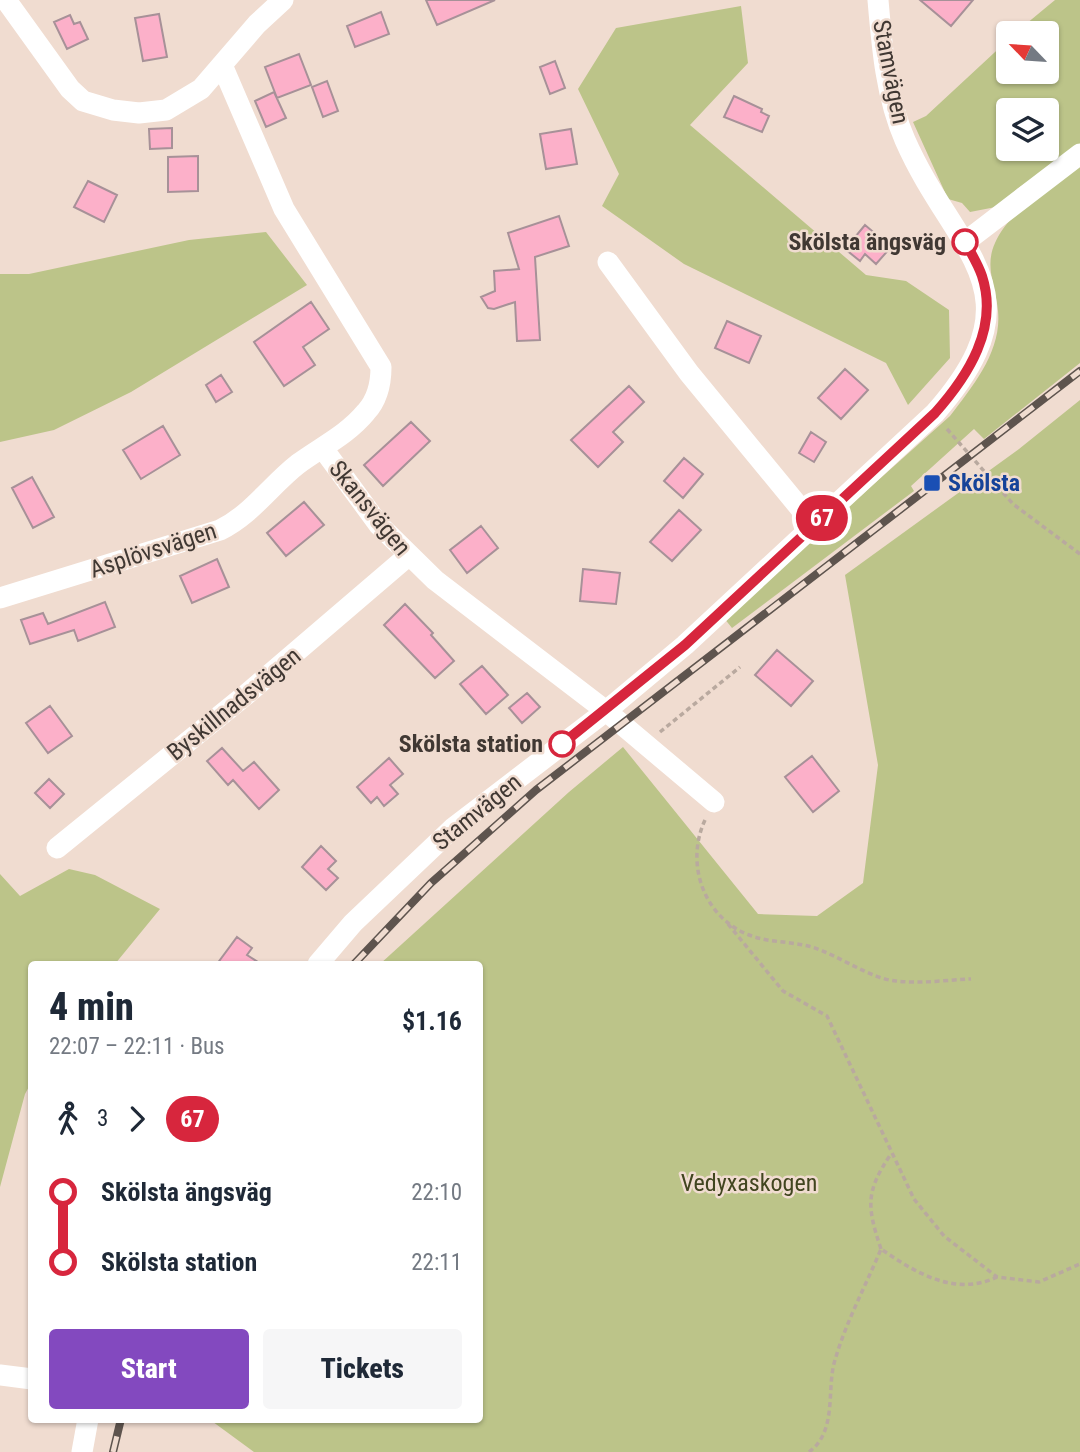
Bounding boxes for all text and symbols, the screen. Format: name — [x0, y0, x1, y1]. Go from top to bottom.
street label: Stamvägen — [867, 18, 915, 126]
north arrow — [996, 21, 1059, 84]
map controls — [996, 21, 1059, 161]
button: layers — [996, 98, 1059, 161]
place label: Skölsta ängsväg — [788, 228, 946, 256]
marker: Skölsta ängsväg — [952, 229, 978, 255]
street label: Skansvägen — [323, 455, 417, 561]
place label: Skölsta — [948, 469, 1020, 497]
marker: Skölsta — [922, 473, 942, 493]
line badge: 67 — [790, 495, 854, 541]
text: 67 — [810, 504, 834, 532]
street label: Asplövsvägen — [86, 516, 220, 584]
street label: Byskillnadsvägen — [162, 642, 306, 766]
place label: Skölsta station — [399, 730, 543, 758]
marker: Skölsta station — [549, 731, 575, 757]
street label: Stamvägen — [427, 768, 527, 856]
text: 4 min — [49, 985, 134, 1029]
text: $1.16 — [402, 1006, 462, 1036]
text: 22:07 – 22:11 · Bus — [49, 1033, 225, 1060]
icon: walk — [49, 1100, 87, 1138]
icon: forward — [118, 1100, 156, 1138]
text: 3 — [97, 1105, 108, 1132]
text: 67 — [180, 1105, 205, 1133]
park label: Vedyxaskogen — [681, 1169, 817, 1197]
text: Skölsta ängsväg — [101, 1177, 272, 1207]
text: 22:10 — [411, 1179, 462, 1206]
text: Skölsta station — [101, 1247, 257, 1277]
text: 22:11 — [411, 1249, 462, 1276]
button: Start — [49, 1329, 249, 1409]
button: Tickets — [263, 1329, 462, 1409]

